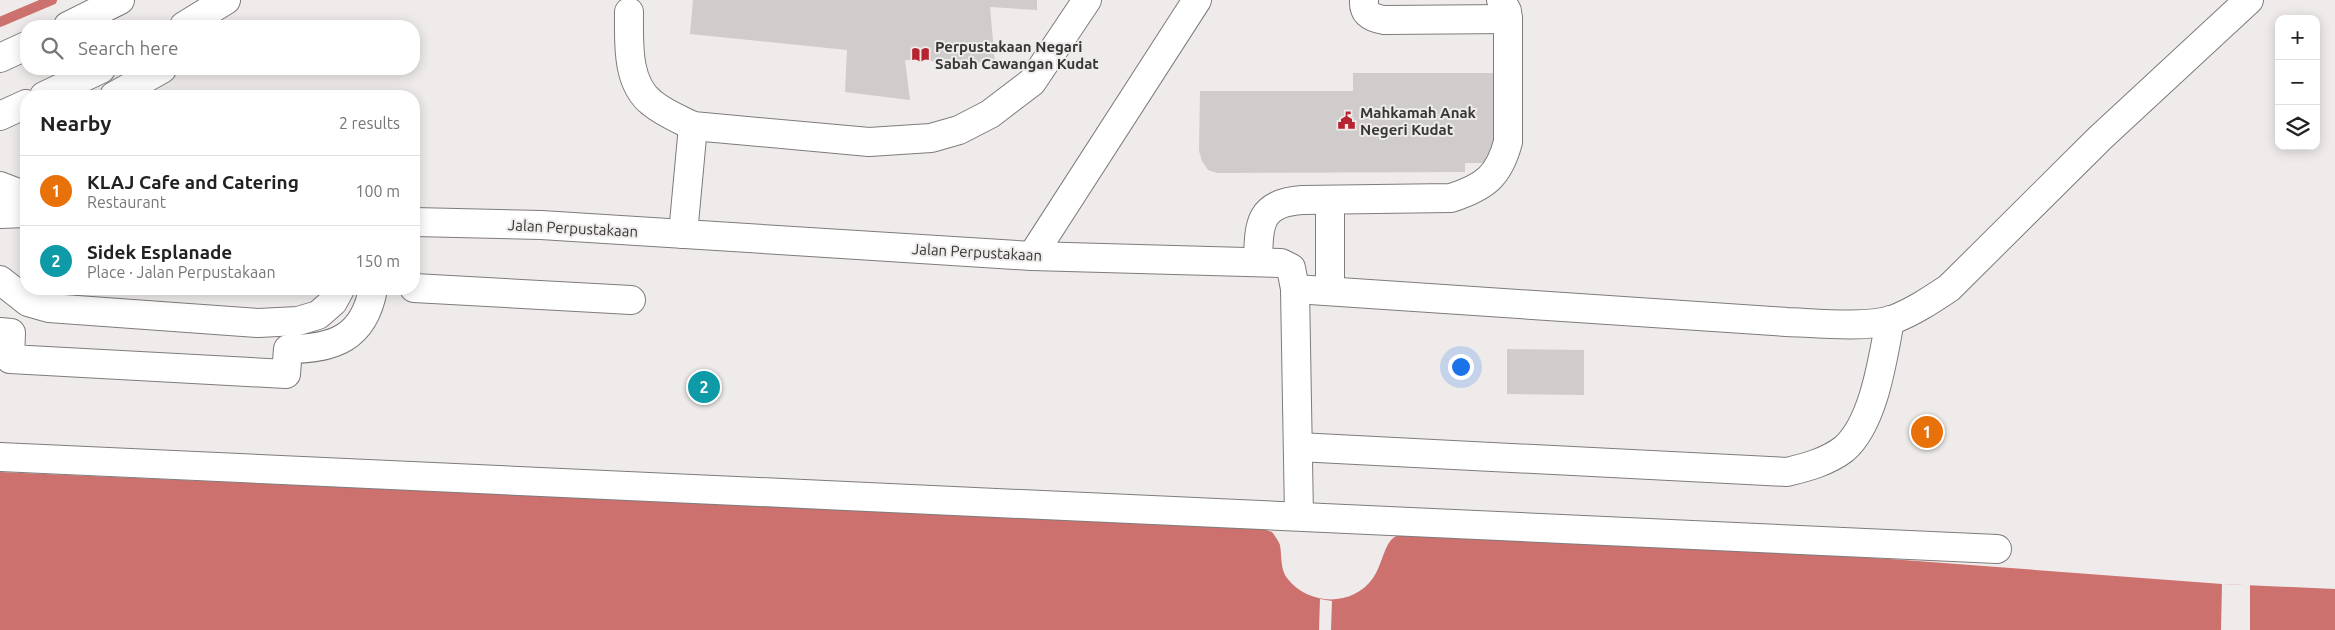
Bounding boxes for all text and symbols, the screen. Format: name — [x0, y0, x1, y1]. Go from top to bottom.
map controls — [2275, 15, 2320, 150]
button: + — [2275, 15, 2320, 60]
search box — [20, 20, 420, 75]
icon: search — [38, 34, 66, 62]
text: Search here — [78, 37, 178, 59]
place label: Perpustakaan Negari Sabah Cawangan Kudat — [935, 38, 1099, 72]
library icon: Perpustakaan Negari Sabah Cawangan Kudat — [911, 45, 931, 65]
button: − — [2275, 60, 2320, 105]
place label: Mahkamah Anak Negeri Kudat — [1360, 104, 1477, 138]
button: layers — [2275, 105, 2320, 150]
text: Nearby — [40, 111, 111, 135]
public building icon: Mahkamah Anak Negeri Kudat — [1336, 111, 1356, 131]
text: 2 results — [339, 114, 400, 132]
text: KLAJ Cafe and Catering — [87, 171, 299, 193]
text: 1 — [51, 182, 61, 200]
text: 100 m — [355, 182, 400, 200]
text: Restaurant — [87, 193, 166, 211]
street label: Jalan Perpustakaan — [507, 216, 639, 240]
street label: Jalan Perpustakaan — [911, 240, 1043, 264]
text: Sidek Esplanade — [87, 241, 232, 263]
text: 2 — [51, 252, 61, 270]
text: 150 m — [355, 252, 400, 270]
text: Place · Jalan Perpustakaan — [87, 263, 276, 281]
your location — [1448, 354, 1474, 380]
pin: 2 — [688, 368, 720, 406]
pin: 1 — [1911, 413, 1943, 451]

